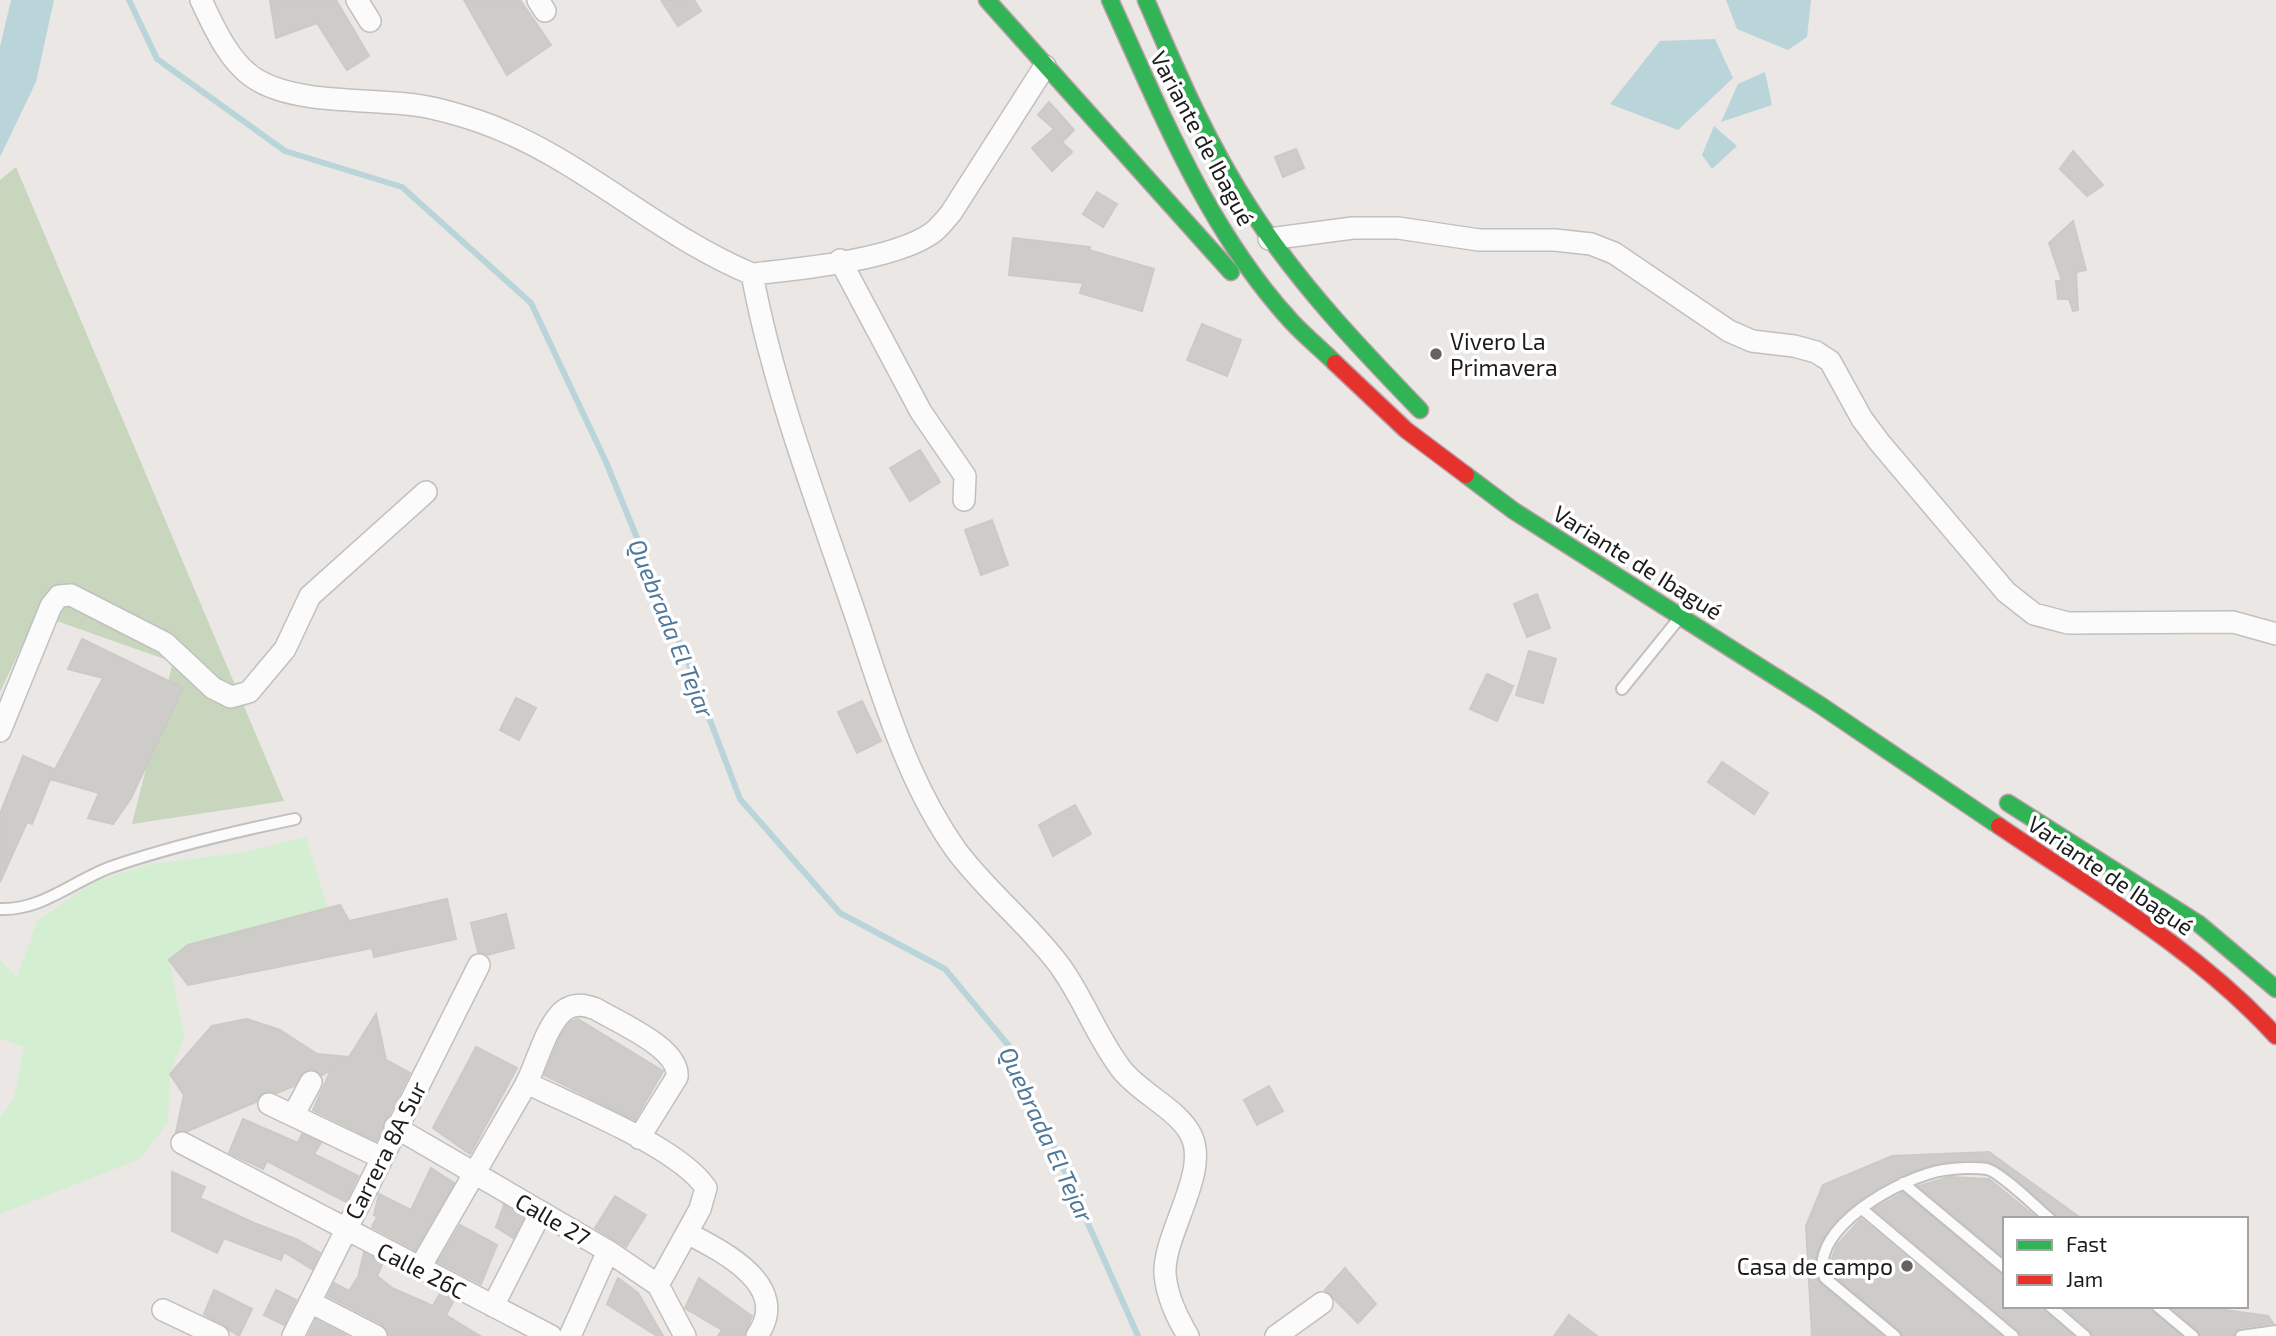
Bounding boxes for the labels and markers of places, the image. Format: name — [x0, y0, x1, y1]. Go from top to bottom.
place label: Vivero La Primavera — [1450, 327, 1558, 381]
marker: Vivero La Primavera — [1428, 346, 1444, 362]
place label: Casa de campo — [1737, 1252, 1893, 1280]
marker: Casa de campo — [1899, 1258, 1915, 1274]

